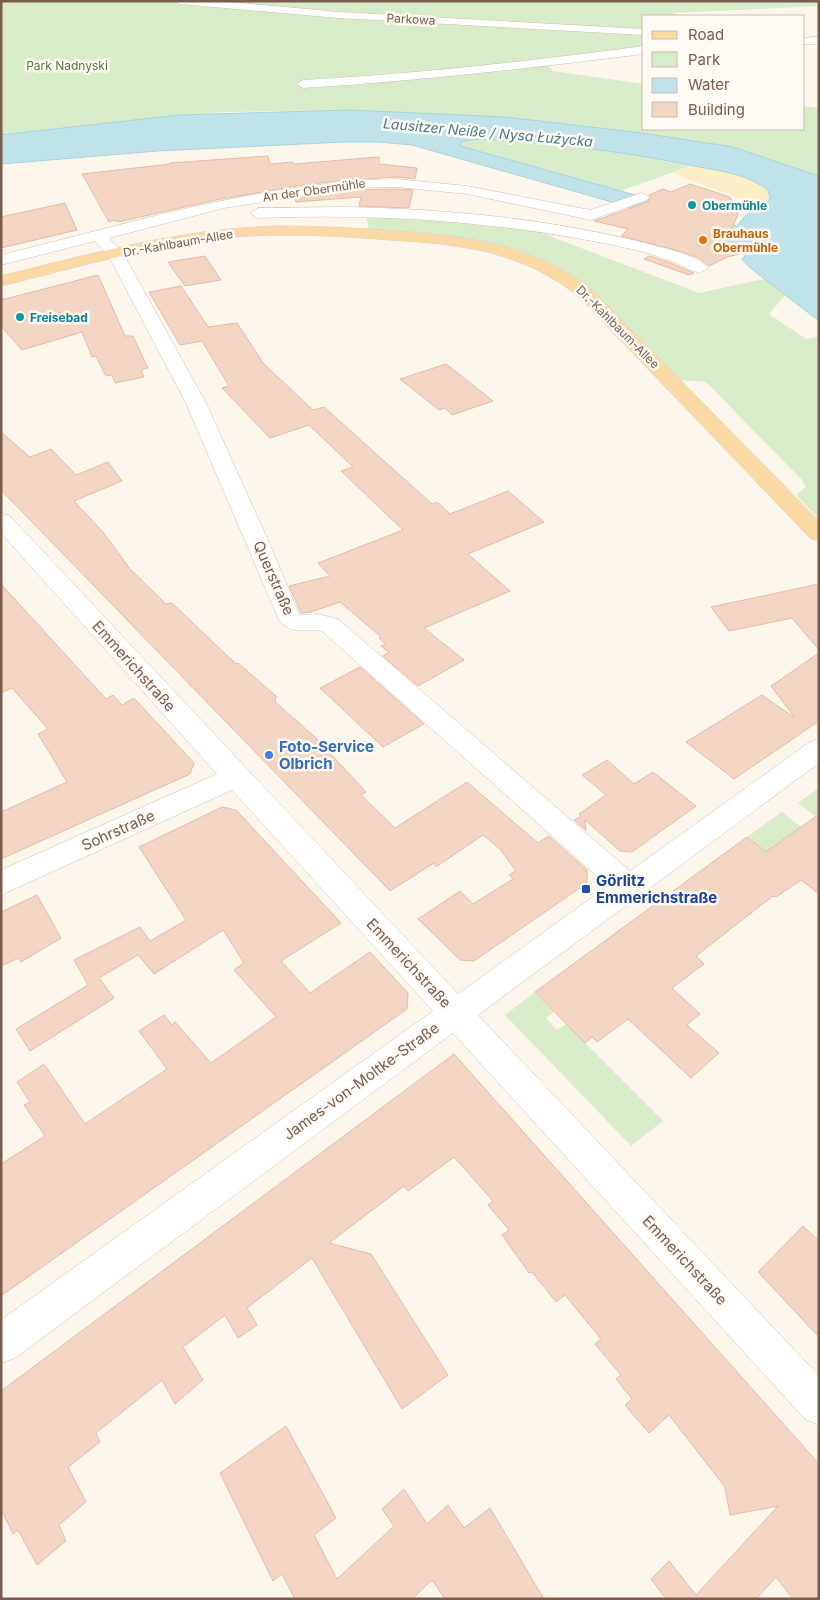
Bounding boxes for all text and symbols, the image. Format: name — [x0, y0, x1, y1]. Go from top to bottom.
street label: Parkowa — [386, 10, 436, 28]
legend — [642, 15, 805, 130]
text: Road — [688, 25, 724, 44]
text: Park — [688, 50, 721, 69]
park label: Park Nadnyski — [26, 58, 108, 73]
text: Water — [688, 75, 730, 94]
text: Building — [688, 100, 745, 119]
water label: Lausitzer Neiße / Nysa Łużycka — [382, 114, 594, 150]
street label: An der Obermühle — [262, 175, 366, 205]
place label: Obermühle — [702, 198, 767, 213]
marker: Obermühle — [686, 199, 698, 211]
street label: Dr.-Kahlbaum-Allee — [122, 226, 234, 260]
place label: Brauhaus Obermühle — [713, 226, 778, 255]
marker: Brauhaus Obermühle — [697, 234, 709, 246]
street label: Dr.-Kahlbaum-Allee — [573, 282, 663, 372]
place label: Freisebad — [30, 310, 88, 325]
marker: Freisebad — [14, 311, 26, 323]
street label: Querstraße — [249, 538, 299, 618]
street label: Emmerichstraße — [88, 617, 180, 715]
place label: Foto-Service Olbrich — [279, 737, 374, 773]
marker: Foto-Service Olbrich — [263, 749, 275, 761]
street label: Sohrstraße — [78, 805, 158, 855]
place label: Görlitz Emmerichstraße — [596, 871, 717, 907]
marker: Görlitz Emmerichstraße — [580, 883, 592, 895]
street label: Emmerichstraße — [363, 914, 455, 1012]
street label: James-von-Moltke-Straße — [279, 1018, 443, 1144]
street label: Emmerichstraße — [639, 1211, 731, 1309]

